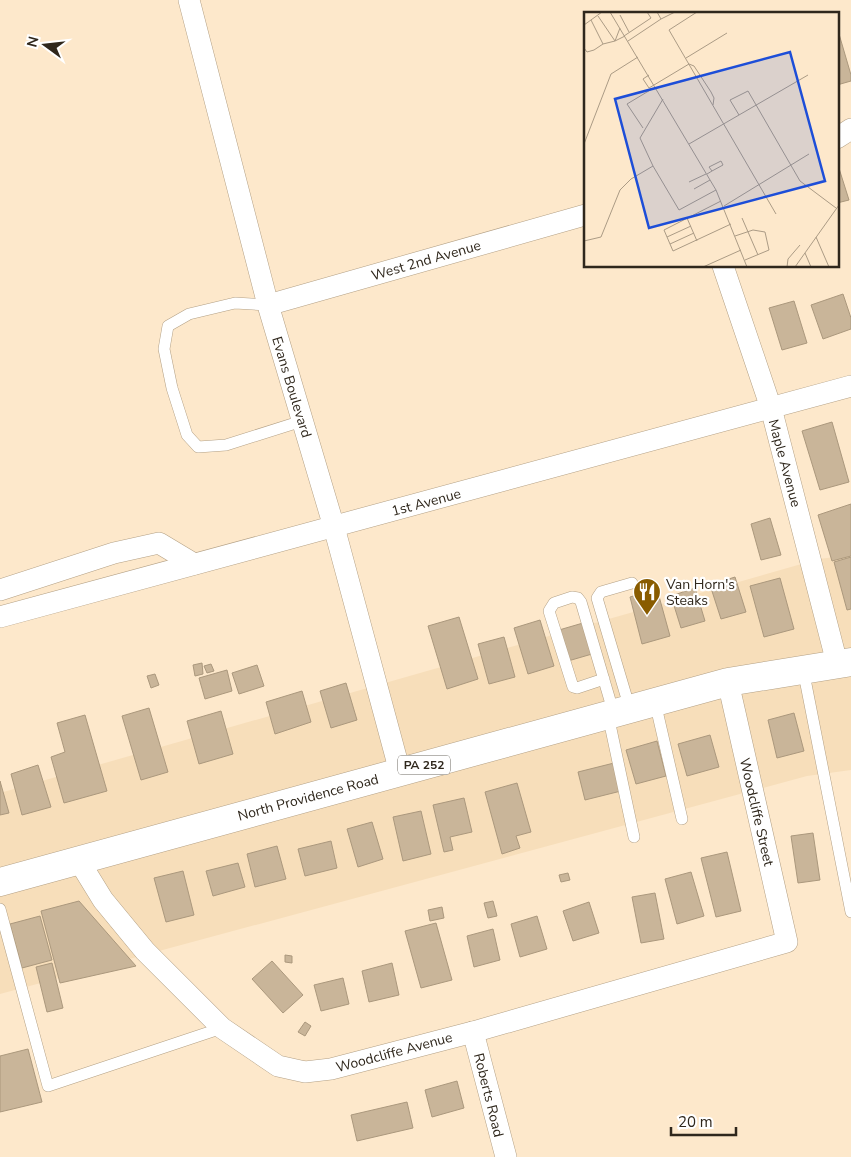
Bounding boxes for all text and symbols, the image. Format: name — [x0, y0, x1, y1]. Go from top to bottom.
inset map — [584, 12, 838, 268]
north arrow — [20, 20, 70, 70]
text: N — [22, 34, 43, 49]
street label: West 2nd Avenue — [369, 236, 483, 285]
street label: Evans Boulevard — [267, 334, 316, 440]
street label: Maple Avenue — [764, 417, 805, 509]
street label: 1st Avenue — [389, 484, 463, 521]
place label: Van Horn's Steaks — [665, 575, 735, 610]
restaurant icon: Van Horn's Steaks — [632, 577, 662, 616]
road number: PA 252 — [398, 756, 450, 774]
street label: Woodcliffe Street — [735, 756, 778, 868]
street label: North Providence Road — [236, 770, 381, 825]
street label: Woodcliffe Avenue — [334, 1028, 454, 1077]
street label: Roberts Road — [469, 1051, 508, 1139]
scale bar — [671, 1104, 736, 1136]
text: 20 m — [678, 1112, 713, 1132]

